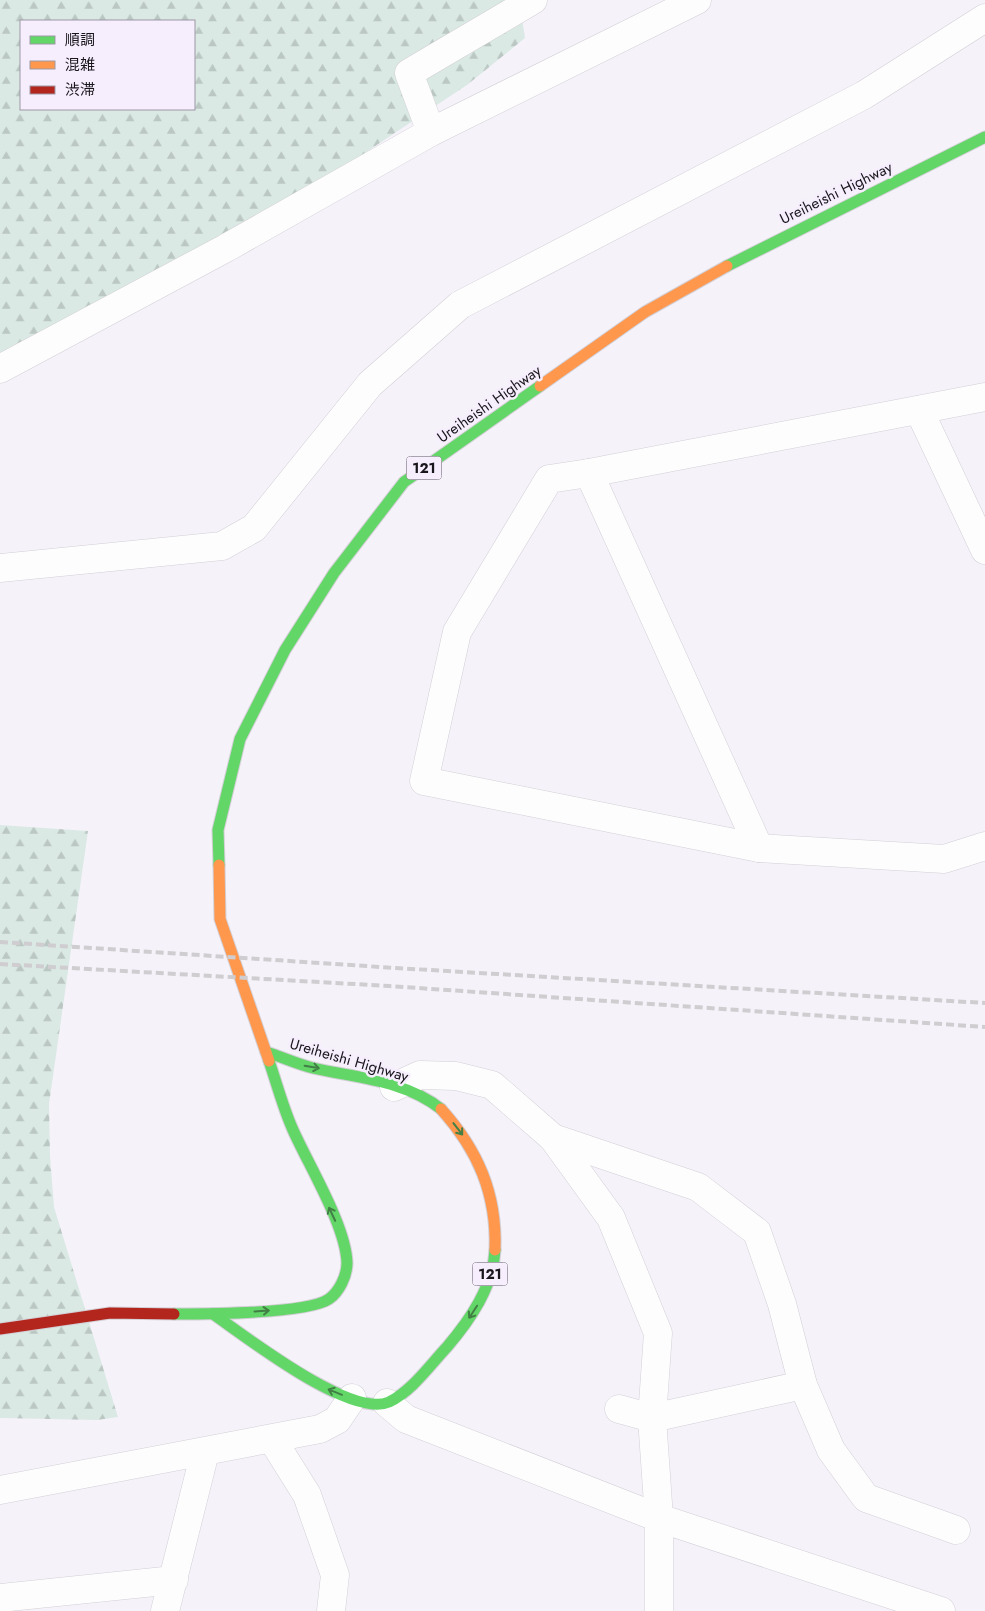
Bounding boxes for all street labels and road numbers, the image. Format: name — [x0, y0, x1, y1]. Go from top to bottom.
street label: Ureiheishi Highway — [776, 156, 896, 230]
street label: Ureiheishi Highway — [432, 360, 546, 448]
road number: 121 — [406, 456, 442, 479]
street label: Ureiheishi Highway — [287, 1033, 411, 1088]
road number: 121 — [472, 1262, 508, 1286]

